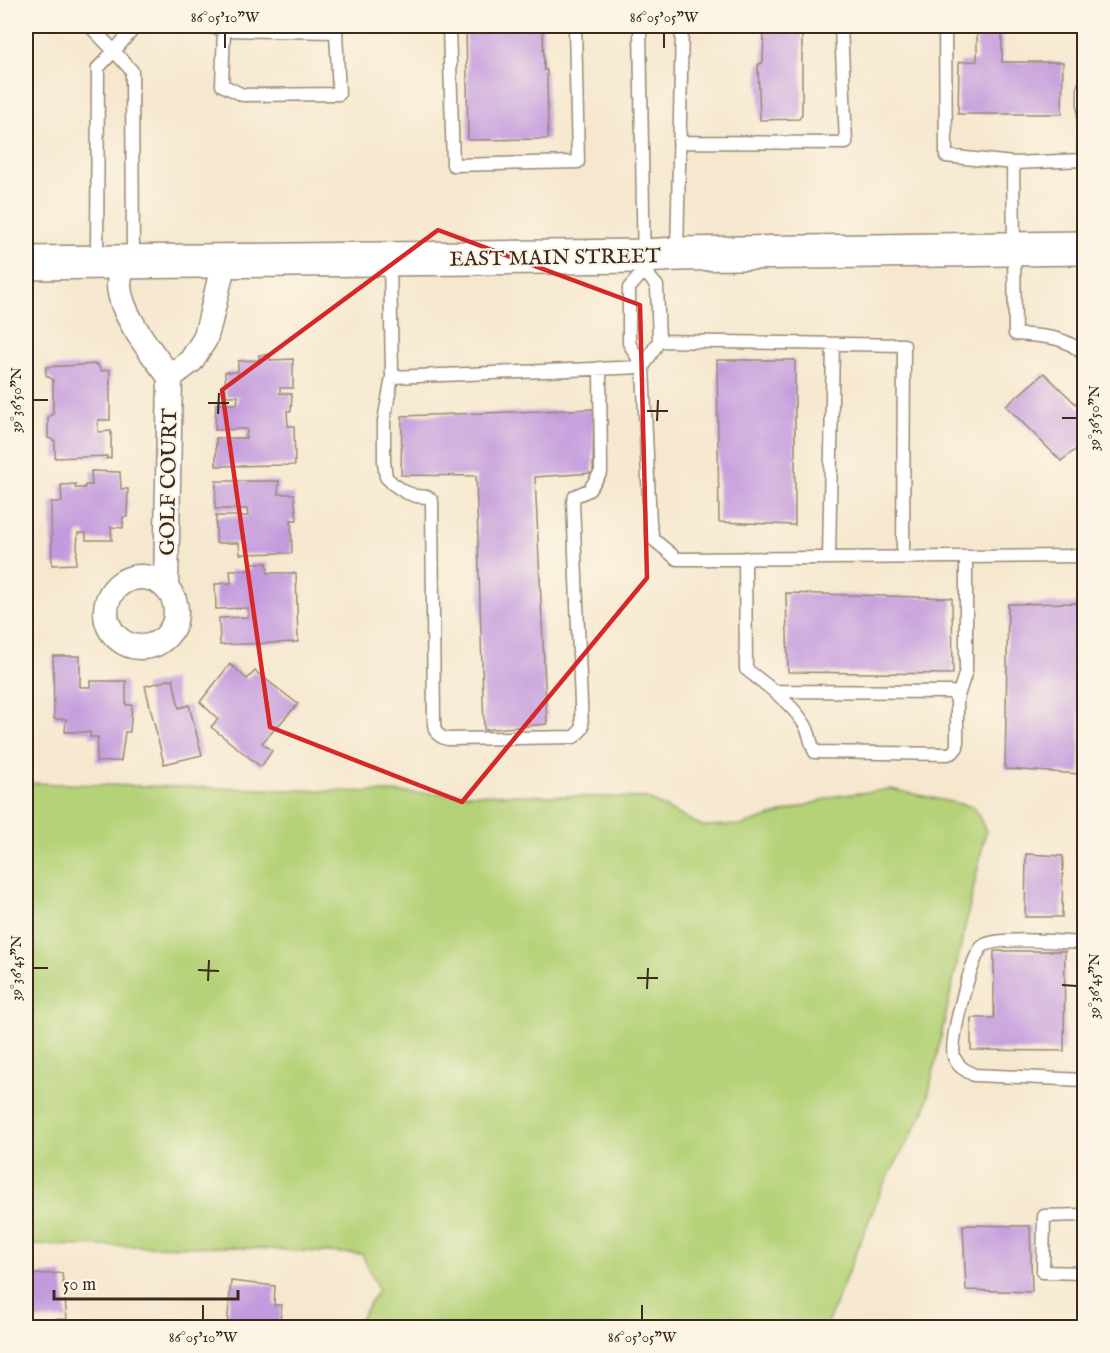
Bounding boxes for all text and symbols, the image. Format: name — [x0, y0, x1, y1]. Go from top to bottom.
text: 86°05'10"W — [191, 8, 260, 27]
text: 86°05'05"W — [630, 8, 699, 27]
street label: EAST MAIN STREET — [449, 243, 662, 274]
text: 39°36'50"N — [7, 367, 26, 433]
text: 39°36'50"N — [1085, 385, 1104, 451]
street label: GOLF COURT — [155, 407, 184, 556]
text: 39°36'45"N — [7, 935, 26, 1001]
text: 39°36'45"N — [1085, 953, 1104, 1019]
scale bar — [54, 1263, 238, 1301]
text: 50 m — [63, 1274, 96, 1297]
text: 86°05'10"W — [169, 1328, 238, 1347]
text: 86°05'05"W — [608, 1328, 677, 1347]

